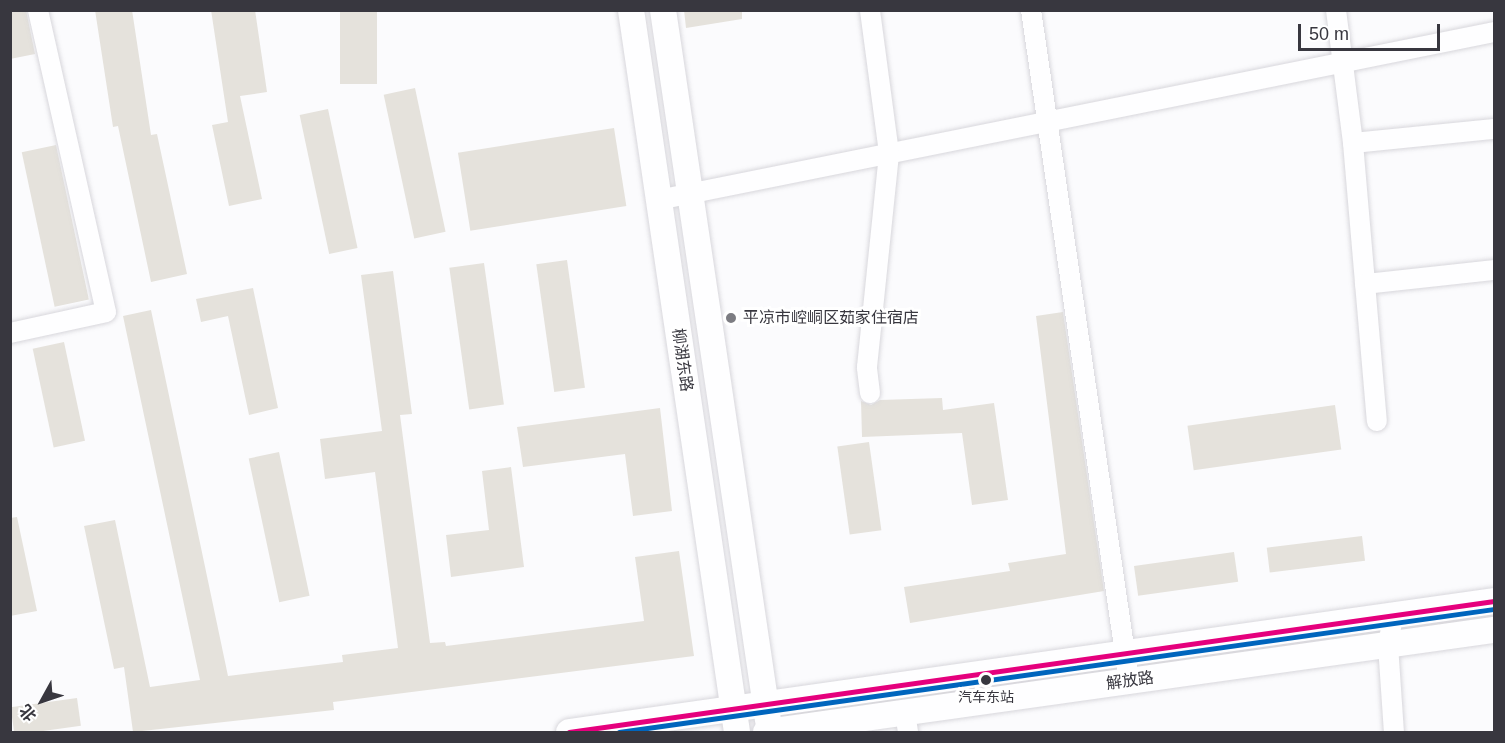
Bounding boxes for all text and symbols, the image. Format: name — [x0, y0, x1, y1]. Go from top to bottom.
scale bar — [1301, 12, 1444, 50]
text: 50 m — [1309, 24, 1349, 44]
place label: 平凉市崆峒区茹家住宿店 — [743, 308, 919, 328]
marker: 平凉市崆峒区茹家住宿店 — [724, 311, 738, 325]
street label: 柳湖东路 — [668, 327, 696, 393]
street label: 解放路 — [1105, 668, 1155, 694]
north arrow — [12, 671, 72, 731]
marker: 汽车东站 — [980, 674, 992, 686]
place label: 汽车东站 — [958, 689, 1014, 705]
text: 北 — [16, 701, 39, 724]

